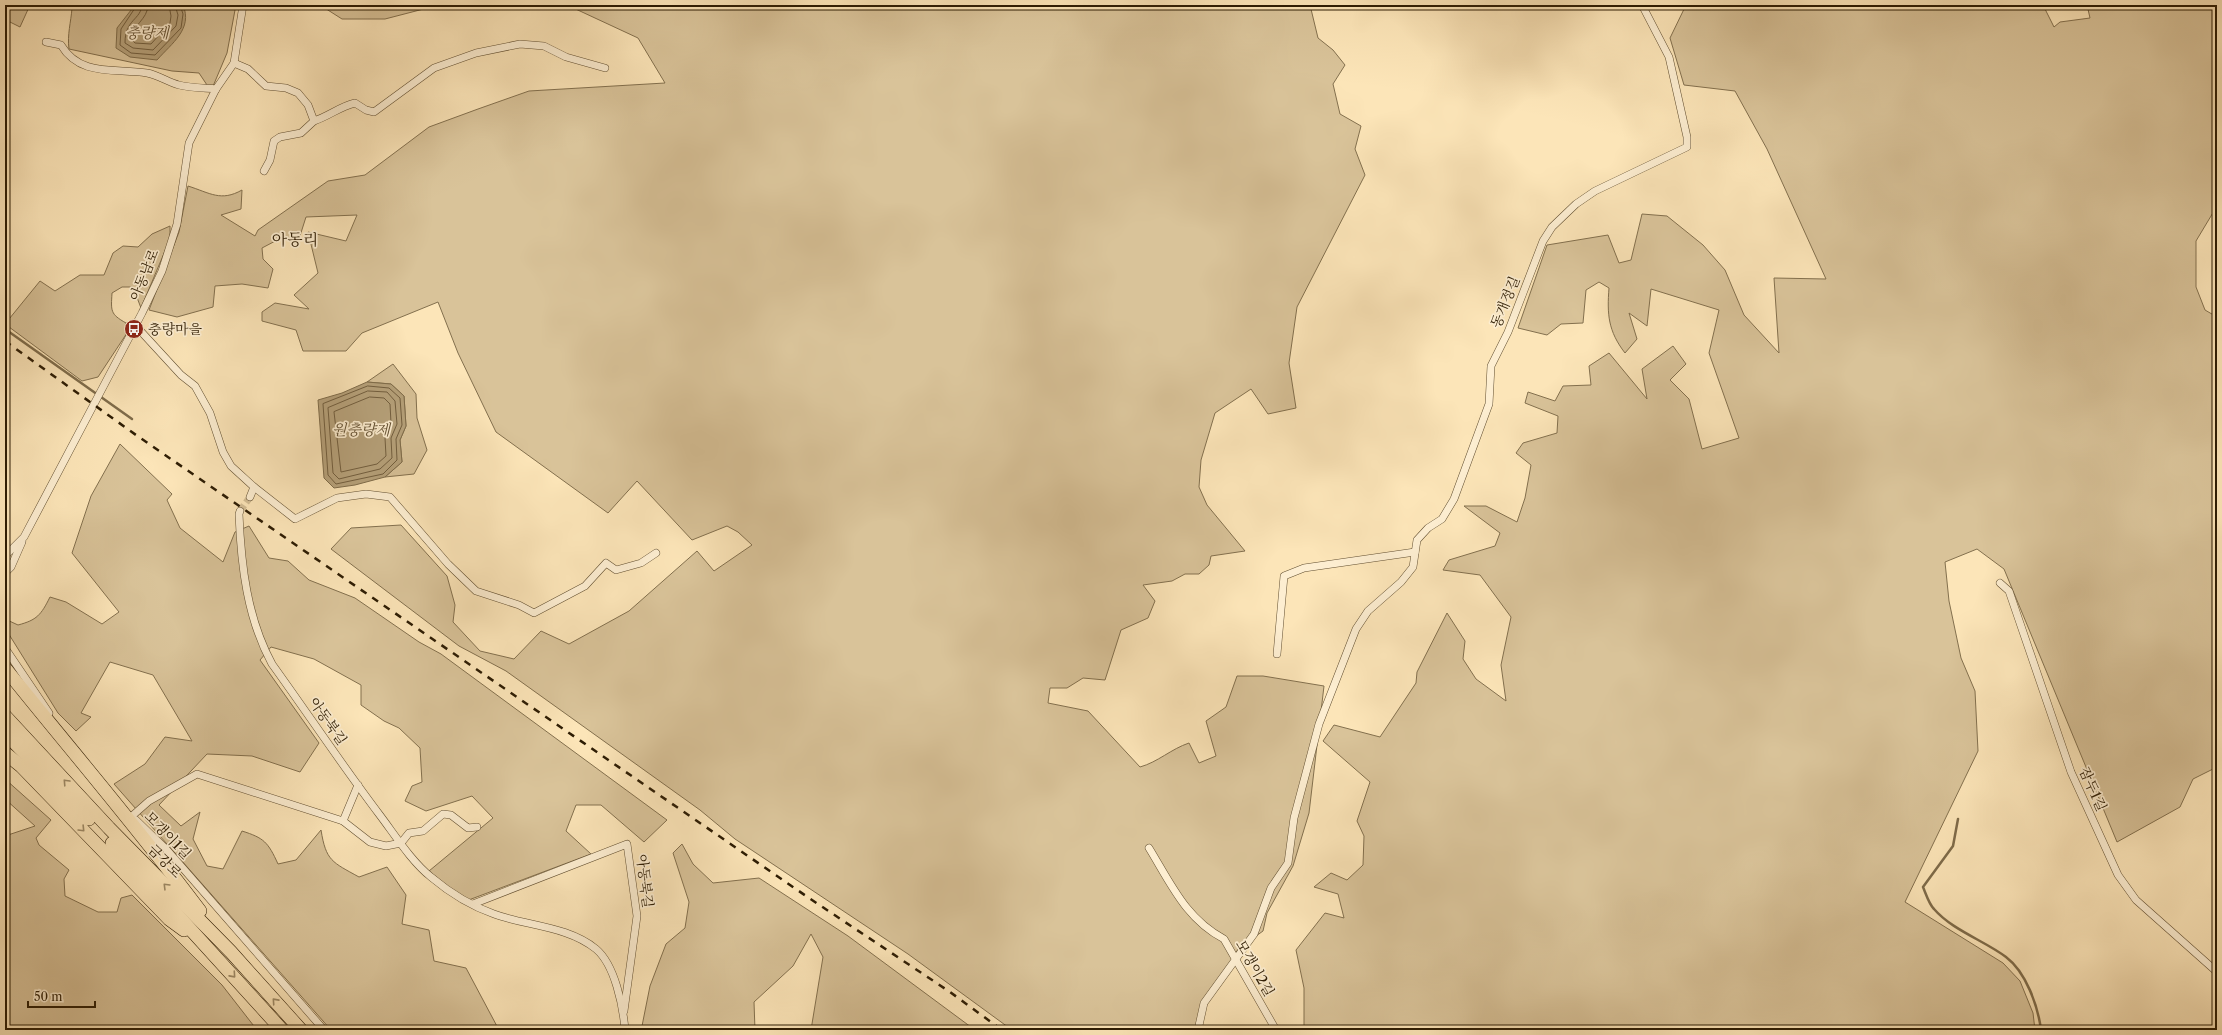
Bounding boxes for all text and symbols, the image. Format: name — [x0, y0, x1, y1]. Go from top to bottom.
water label: 충량제 — [125, 23, 170, 42]
district label: 아동리 — [272, 229, 318, 249]
street label: 아동남로 — [126, 246, 163, 303]
street label: 동개정길 — [1487, 274, 1523, 330]
bus stop icon: 충량마을 — [123, 318, 145, 340]
place label: 충량마을 — [148, 320, 203, 338]
water label: 원충량제 — [332, 420, 391, 439]
street label: 아동북길 — [305, 694, 351, 748]
street label: 잠두1길 — [2075, 764, 2111, 814]
one-way arrow — [64, 779, 71, 787]
street label: 모갱이1길 — [141, 807, 195, 863]
one-way arrow — [77, 824, 85, 832]
street label: 금강로 — [144, 840, 186, 882]
street label: 아동북길 — [633, 853, 657, 909]
one-way arrow — [163, 883, 171, 891]
street label: 모갱이2길 — [1232, 937, 1278, 999]
one-way arrow — [229, 971, 236, 978]
scale bar — [28, 983, 95, 1009]
text: 50 m — [34, 989, 63, 1004]
one-way arrow — [272, 998, 279, 1006]

